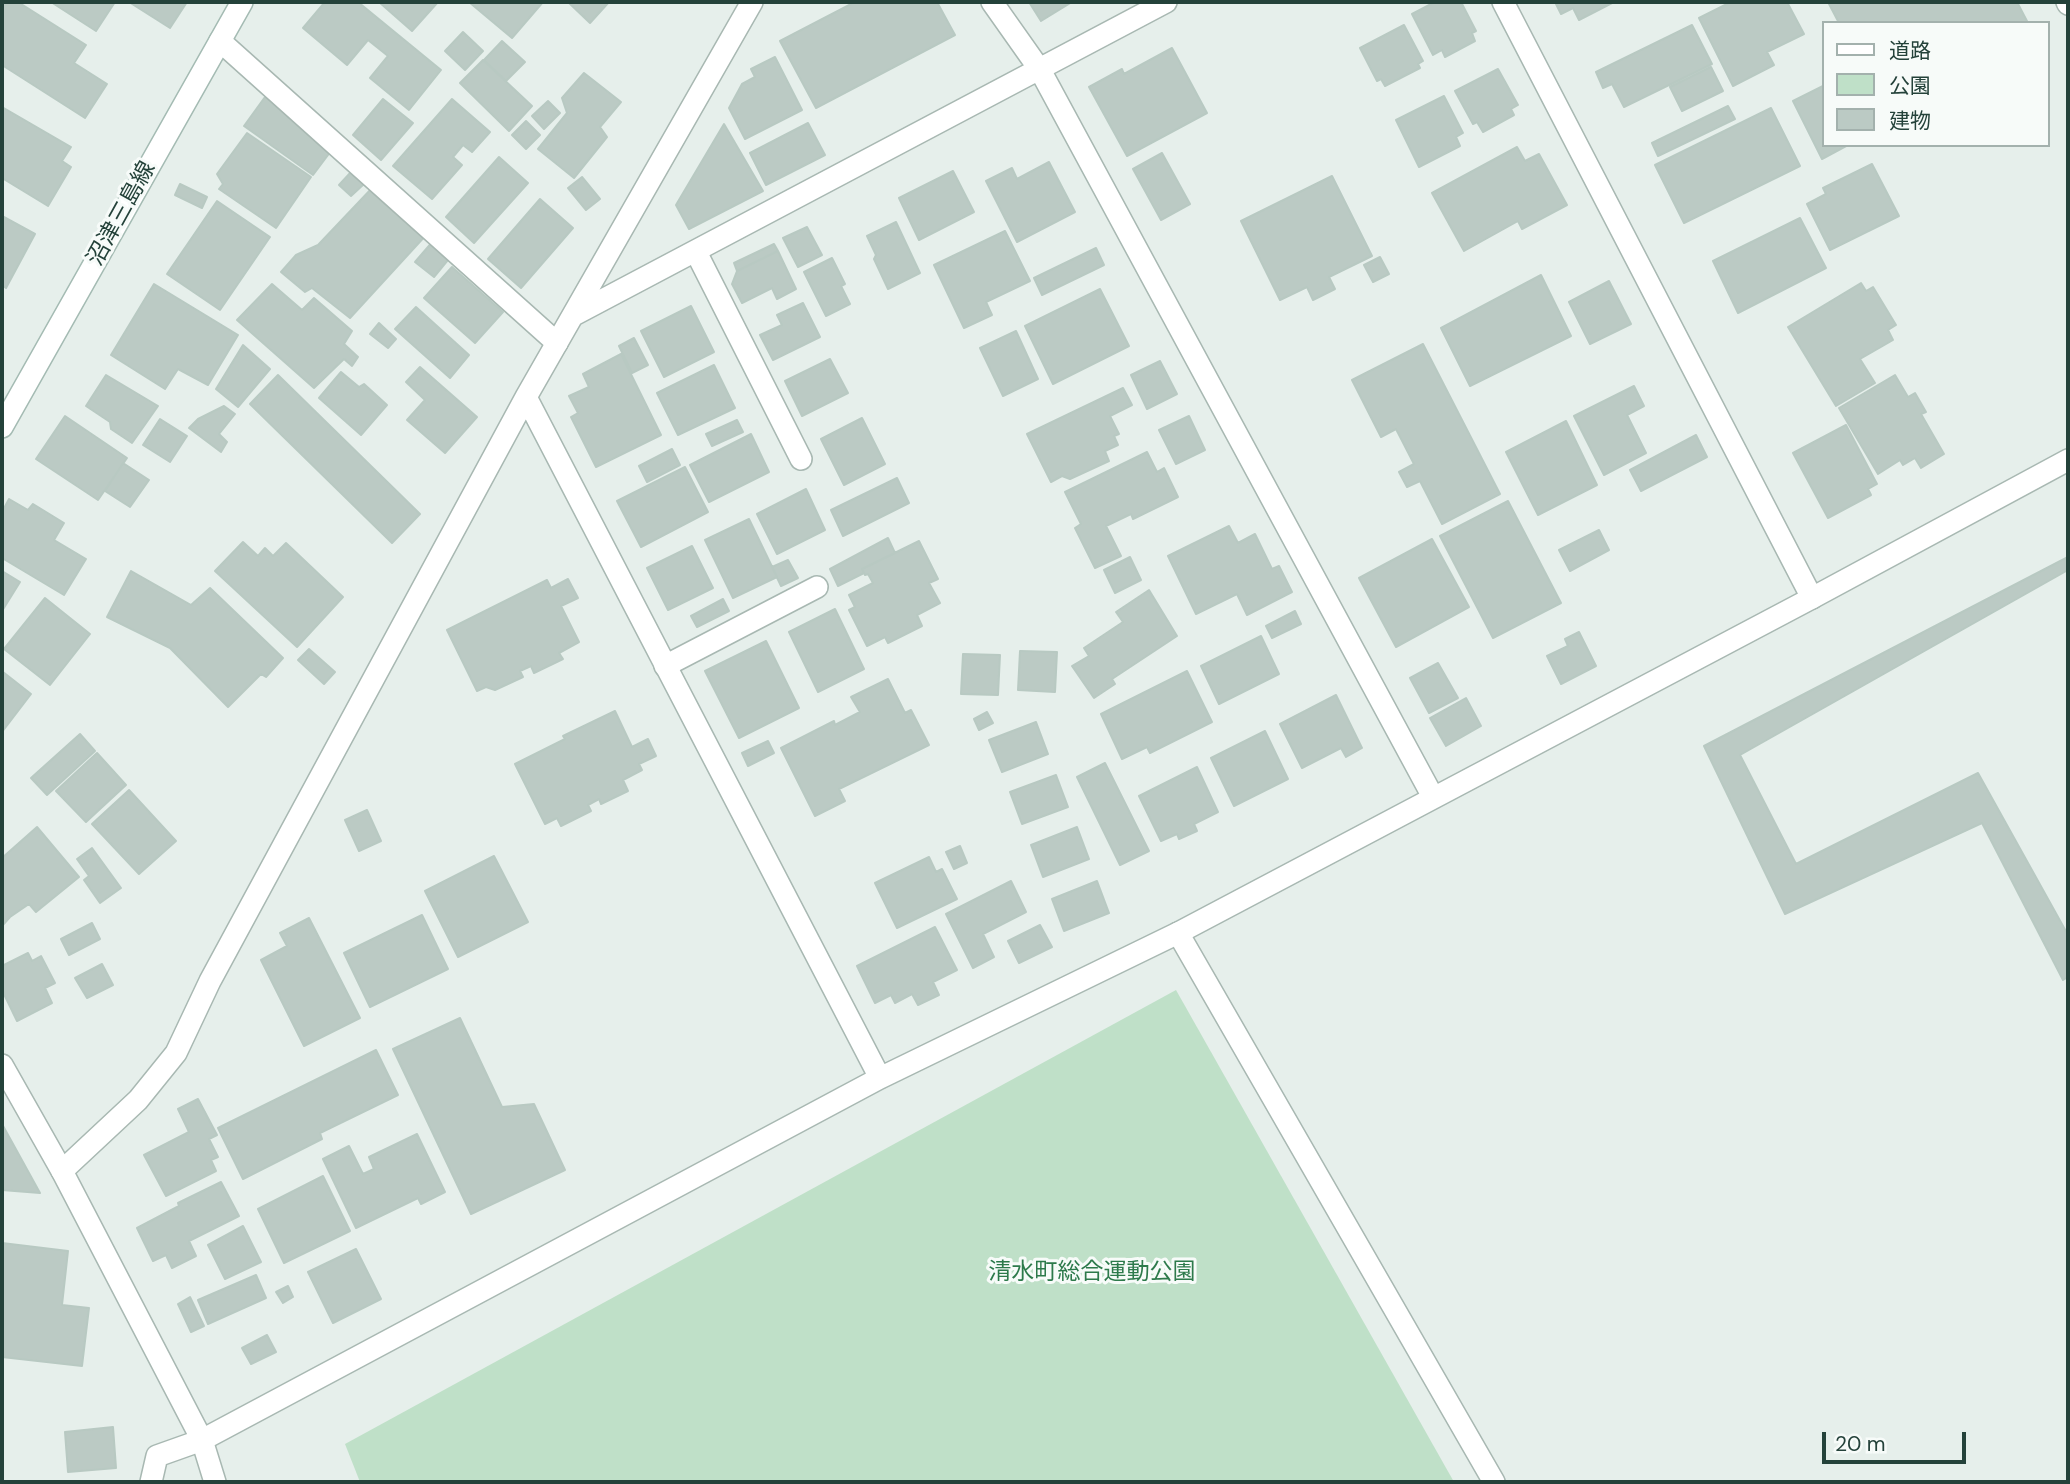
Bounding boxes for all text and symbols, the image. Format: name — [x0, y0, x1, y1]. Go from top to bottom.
legend — [1822, 21, 2049, 147]
text: 道路 — [1889, 37, 1931, 65]
text: 公園 — [1889, 72, 1931, 100]
text: 建物 — [1889, 107, 1931, 135]
street label: 沼津三島線 — [82, 157, 162, 271]
park label: 清水町総合運動公園 — [989, 1259, 1195, 1287]
scale bar — [1825, 1418, 1968, 1462]
text: 20 m — [1835, 1430, 1886, 1458]

